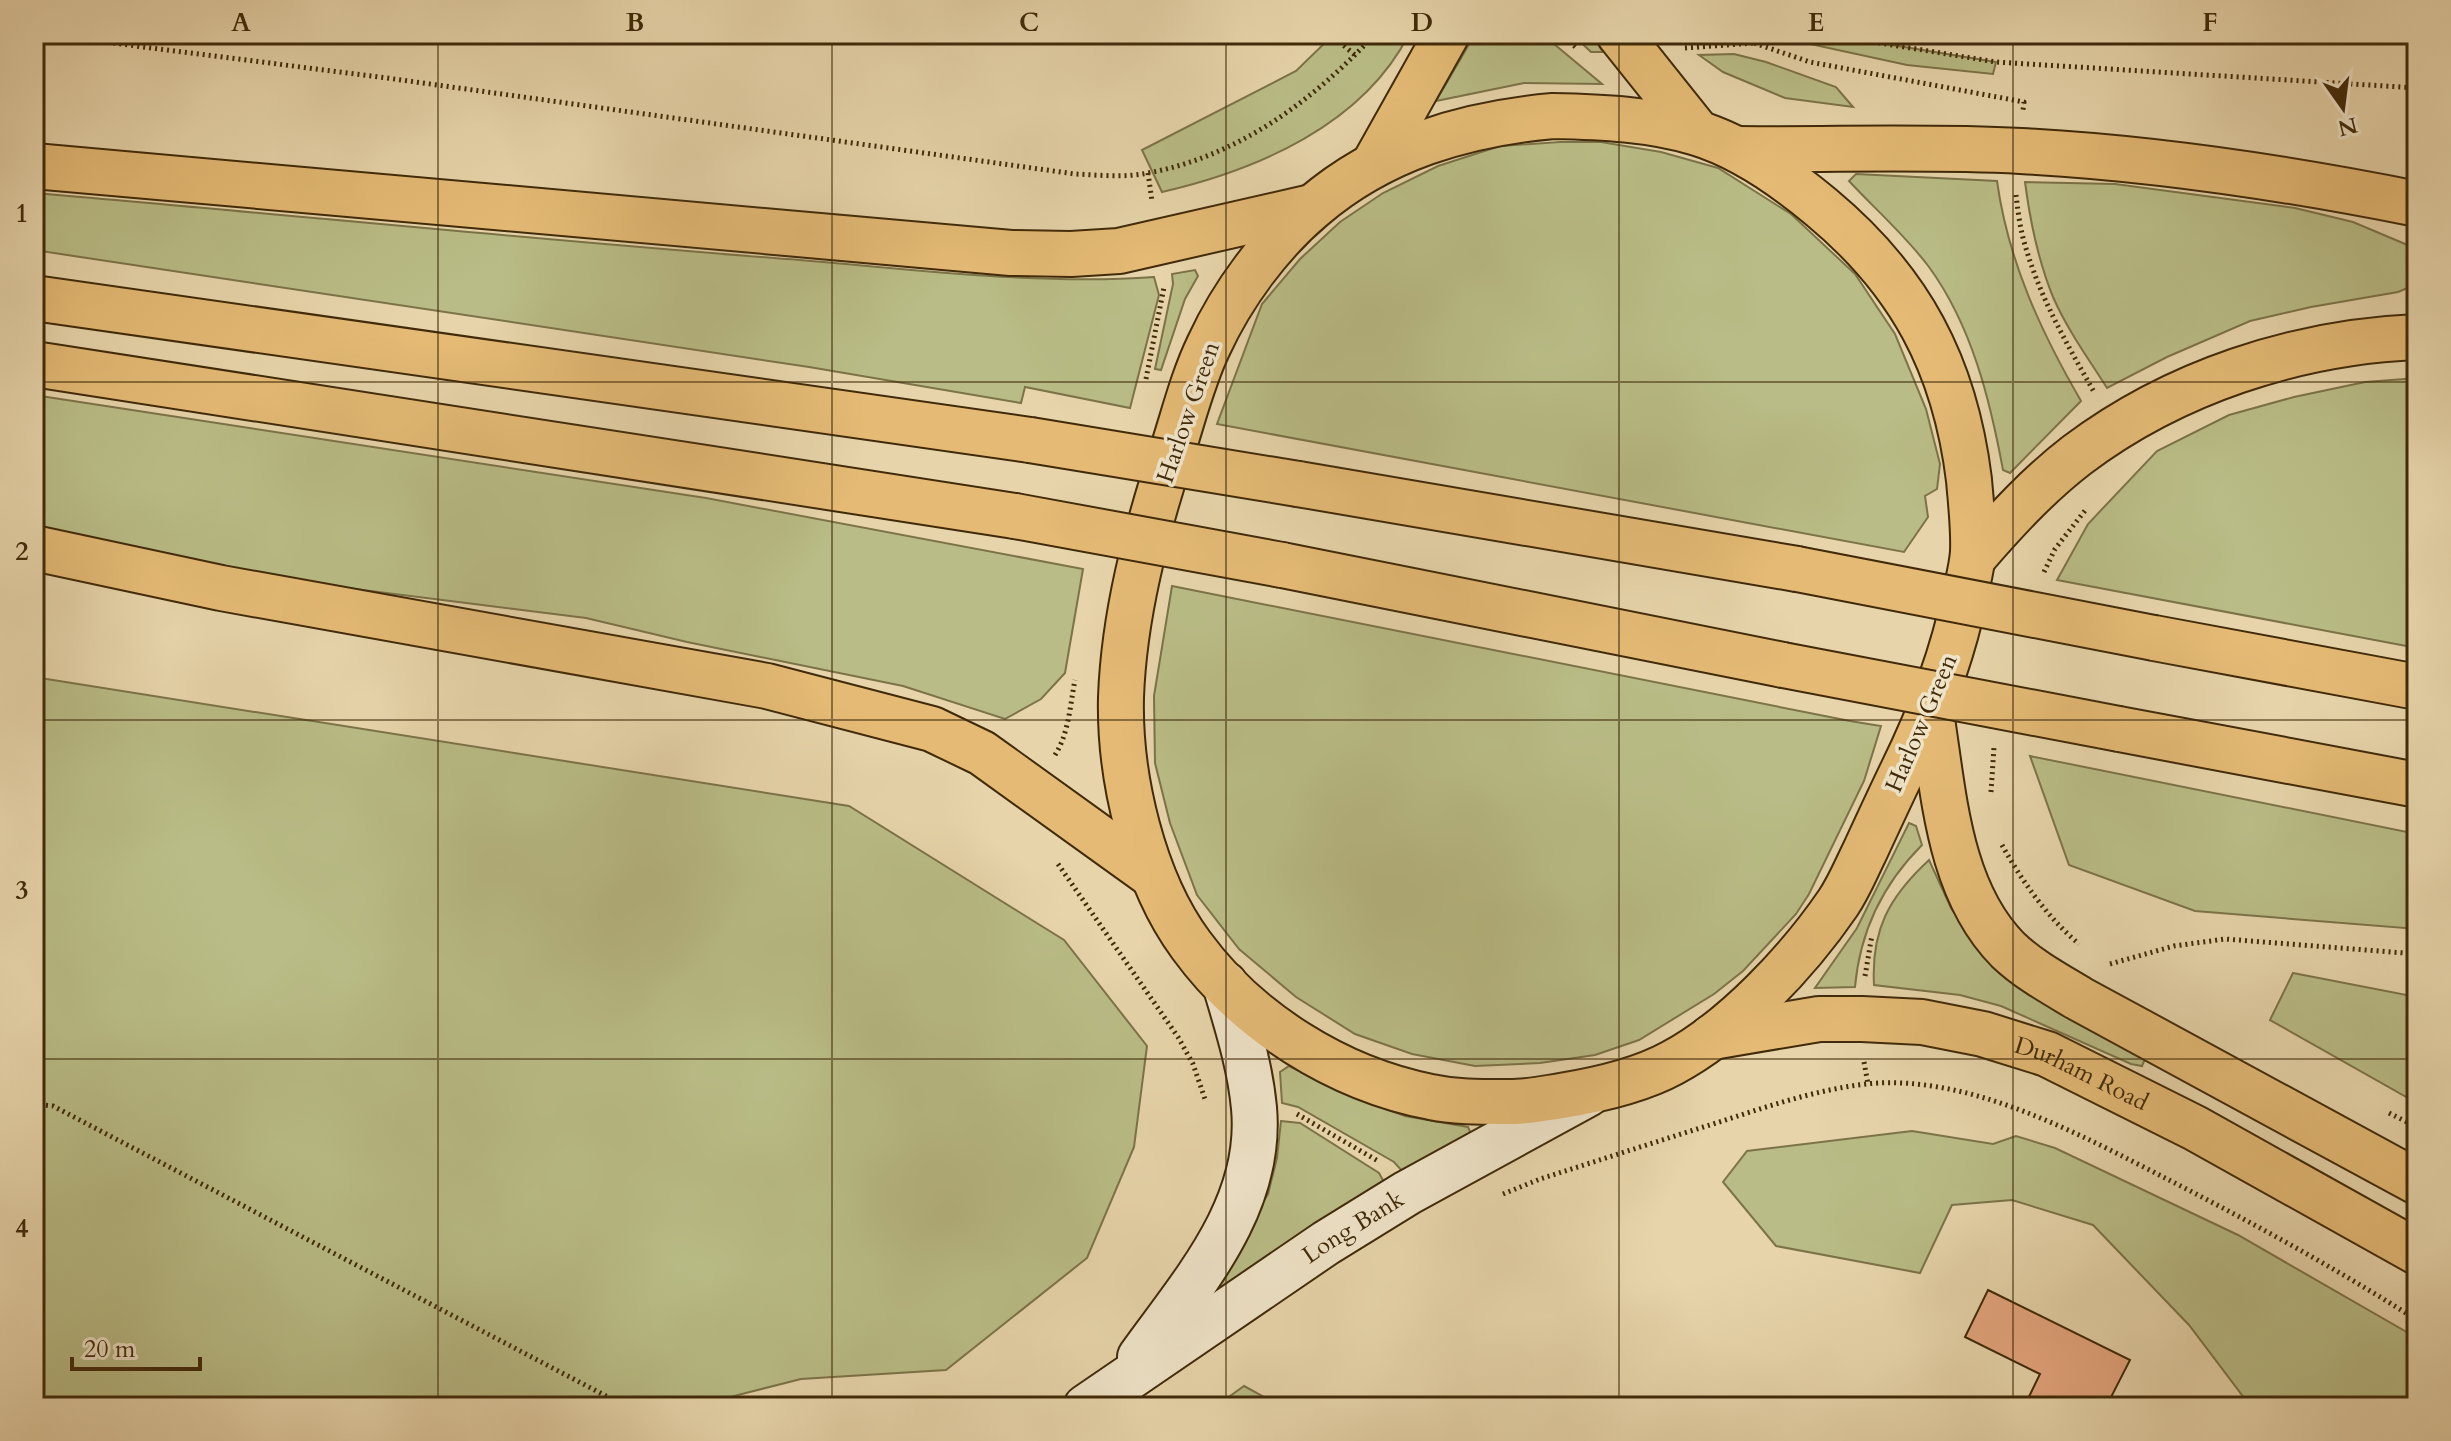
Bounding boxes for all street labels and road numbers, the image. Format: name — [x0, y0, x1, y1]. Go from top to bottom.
street label: Harlow Green — [1149, 337, 1228, 487]
street label: Harlow Green — [1878, 649, 1966, 797]
street label: Durham Road — [2010, 1029, 2154, 1119]
street label: Long Bank — [1296, 1183, 1410, 1272]

